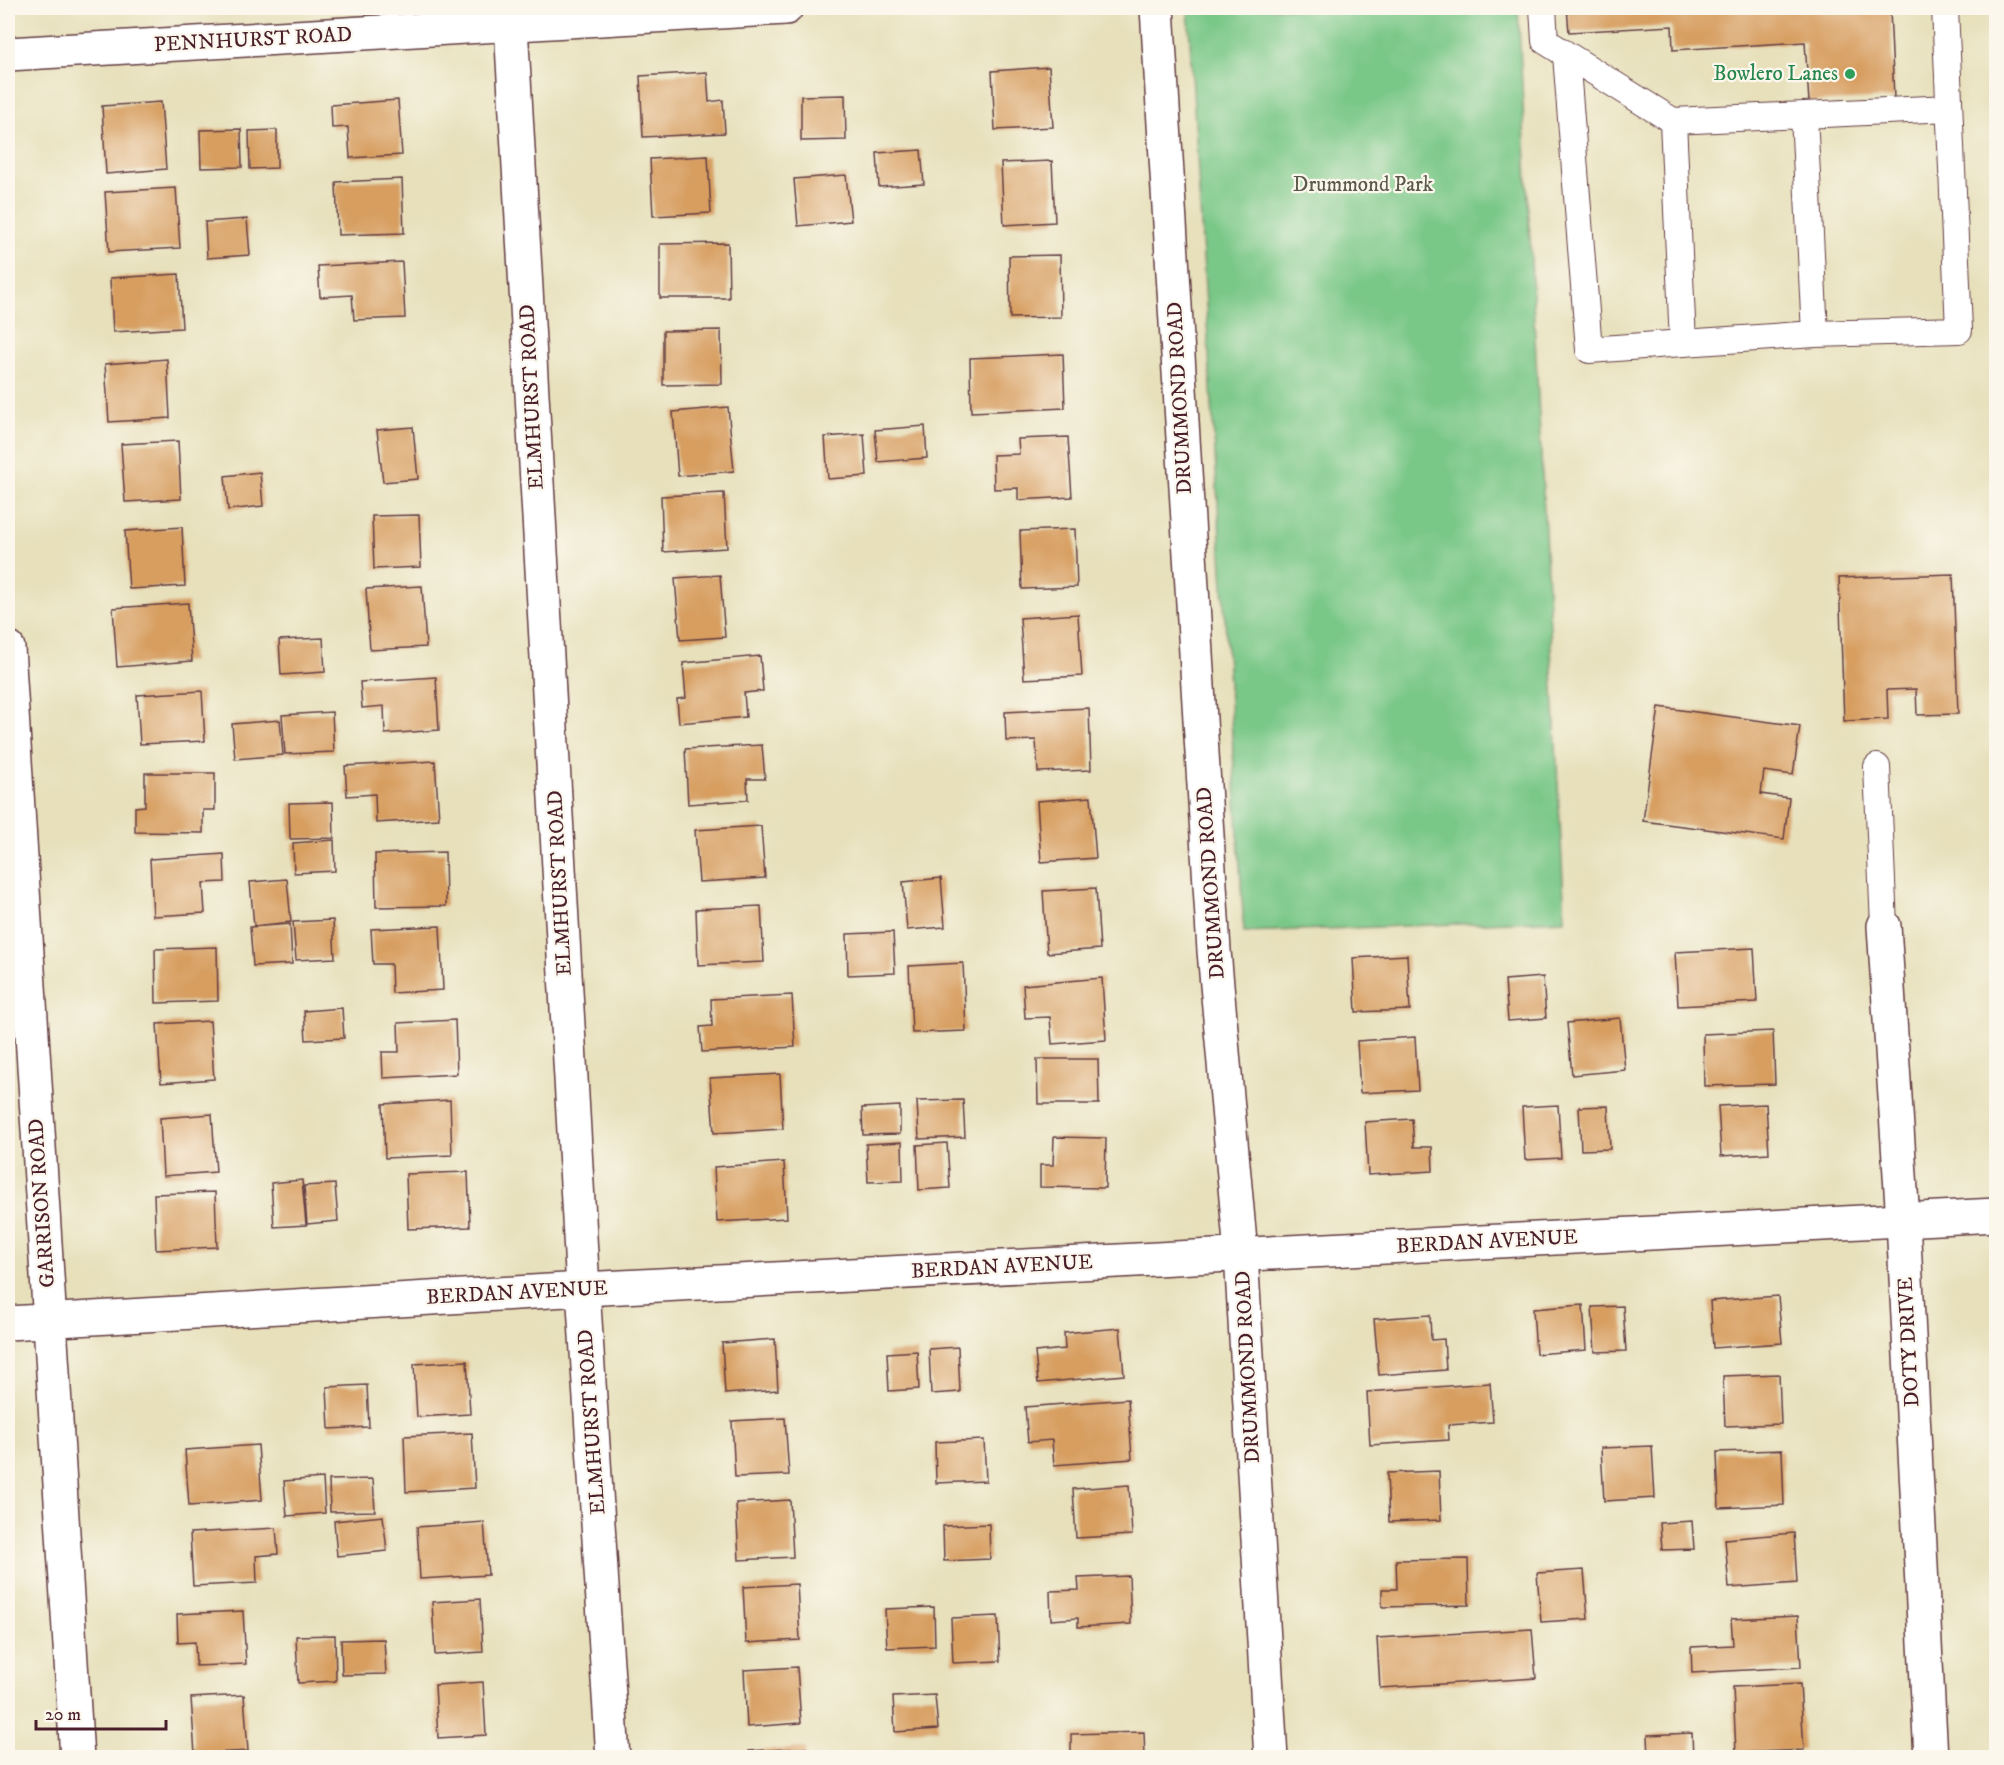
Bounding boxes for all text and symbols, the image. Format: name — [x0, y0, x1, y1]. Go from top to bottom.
street label: PENNHURST ROAD — [153, 22, 353, 58]
place label: Bowlero Lanes — [1713, 61, 1838, 87]
marker: Bowlero Lanes — [1843, 67, 1857, 81]
park label: Drummond Park — [1293, 172, 1434, 198]
street label: DRUMMOND ROAD — [1162, 301, 1198, 495]
street label: ELMHURST ROAD — [514, 303, 550, 491]
street label: DRUMMOND ROAD — [1191, 786, 1231, 980]
street label: ELMHURST ROAD — [542, 789, 578, 977]
street label: GARRISON ROAD — [23, 1118, 61, 1288]
street label: BERDAN AVENUE — [1395, 1224, 1579, 1260]
street label: BERDAN AVENUE — [910, 1249, 1094, 1285]
street label: DRUMMOND ROAD — [1230, 1270, 1266, 1464]
street label: BERDAN AVENUE — [425, 1275, 609, 1311]
street label: DOTY DRIVE — [1893, 1276, 1925, 1408]
street label: ELMHURST ROAD — [573, 1328, 611, 1516]
scale bar — [36, 1693, 166, 1731]
text: 20 m — [45, 1704, 81, 1726]

